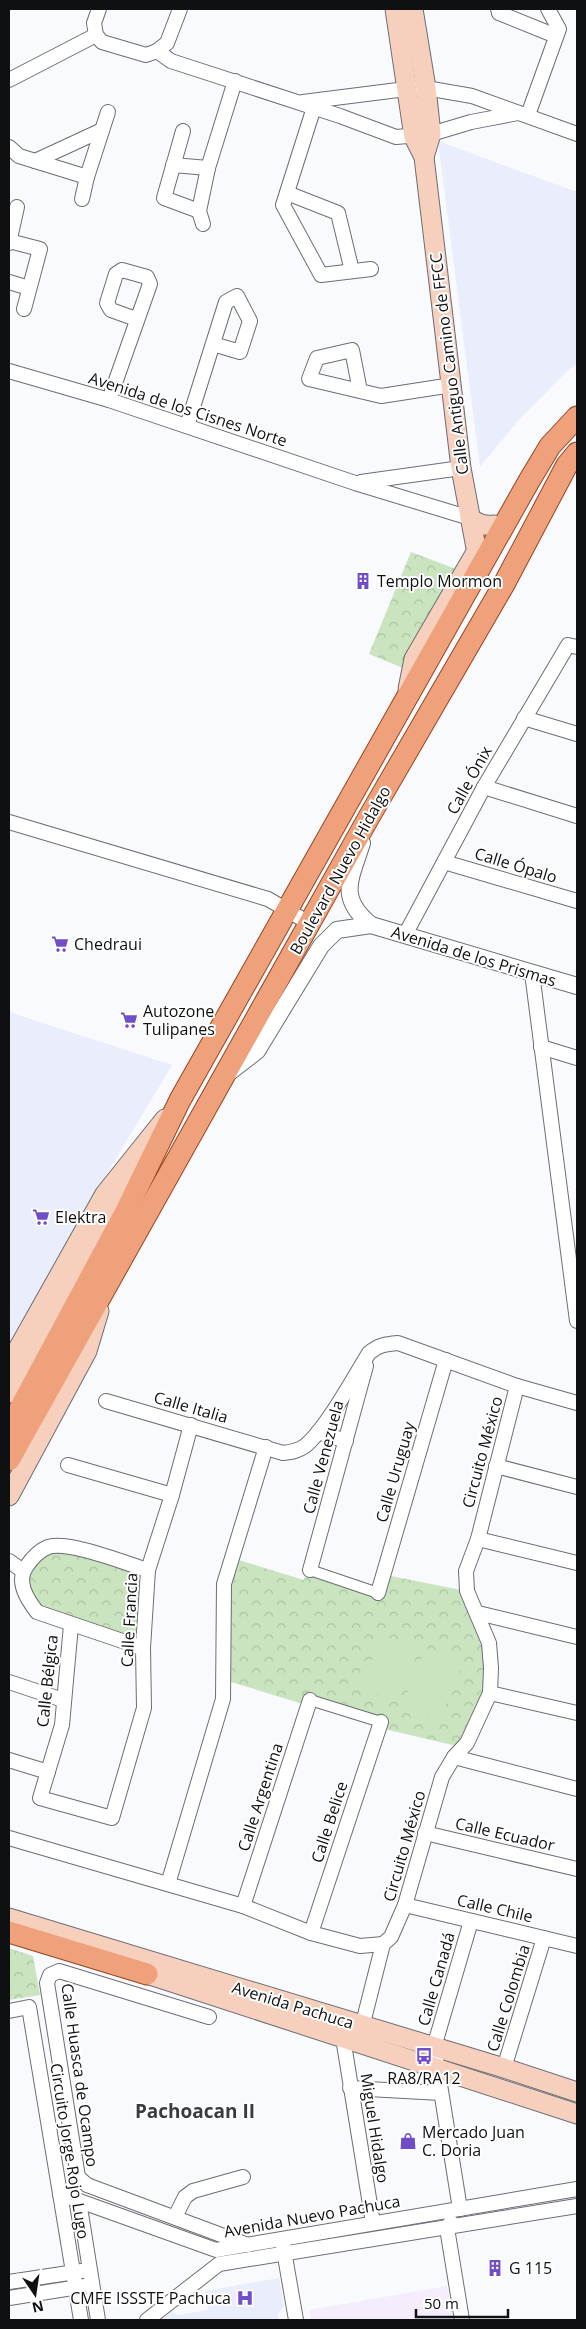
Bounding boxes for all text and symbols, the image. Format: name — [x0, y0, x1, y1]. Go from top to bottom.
street label: Calle Antiguo Camino de FFCC — [424, 252, 474, 476]
street label: Avenida de los Cisnes Norte — [86, 366, 290, 452]
place label: Templo Mormon — [377, 570, 502, 592]
building icon: Templo Mormon — [353, 571, 373, 591]
street label: Calle Ónix — [441, 741, 497, 818]
street label: Boulevard Nuevo Hidalgo — [284, 782, 396, 958]
street label: Calle Ópalo — [472, 842, 560, 888]
street label: Avenida de los Prismas — [389, 920, 559, 992]
place label: Chedraui — [74, 933, 142, 955]
supermarket icon: Chedraui — [50, 934, 70, 954]
place label: Autozone Tulipanes — [143, 1000, 215, 1040]
supermarket icon: Autozone Tulipanes — [119, 1010, 139, 1030]
place label: Elektra — [55, 1206, 106, 1228]
supermarket icon: Elektra — [31, 1207, 51, 1227]
street label: Calle Italia — [151, 1386, 231, 1428]
street label: Circuito México — [457, 1394, 507, 1510]
street label: Calle Venezuela — [297, 1398, 349, 1516]
street label: Calle Uruguay — [370, 1418, 420, 1525]
street label: Calle Francia — [116, 1572, 142, 1668]
street label: Calle Bélgica — [31, 1634, 63, 1728]
street label: Calle Argentina — [232, 1740, 288, 1854]
street label: Calle Belice — [306, 1779, 352, 1865]
street label: Circuito México — [378, 1788, 430, 1904]
street label: Calle Ecuador — [453, 1812, 557, 1856]
street label: Calle Chile — [455, 1889, 535, 1927]
street label: Calle Canadá — [412, 1930, 460, 2028]
street label: Calle Colombia — [481, 1942, 535, 2054]
street label: Avenida Pachuca — [229, 1976, 357, 2034]
street label: Calle Huasca de Ocampo — [56, 1982, 104, 2168]
bus stop icon: RA8/RA12 — [414, 2046, 434, 2066]
street label: Circuito Jorge Rojo Lugo — [45, 2061, 95, 2241]
place label: RA8/RA12 — [387, 2067, 461, 2089]
street label: Miguel Hidalgo — [355, 2071, 395, 2185]
district label: Pachoacan II — [135, 2098, 255, 2124]
place label: Mercado Juan C. Doria — [422, 2121, 525, 2161]
shop icon: Mercado Juan C. Doria — [398, 2131, 418, 2151]
street label: Avenida Nuevo Pachuca — [222, 2190, 402, 2242]
place label: G 115 — [509, 2257, 552, 2279]
building icon: G 115 — [485, 2258, 505, 2278]
north arrow — [10, 2269, 60, 2319]
scale bar — [416, 2286, 508, 2318]
place label: CMFE ISSSTE Pachuca — [70, 2287, 231, 2309]
hospital icon: CMFE ISSSTE Pachuca — [235, 2288, 255, 2308]
text: 50 m — [424, 2293, 459, 2313]
text: N — [30, 2297, 46, 2318]

